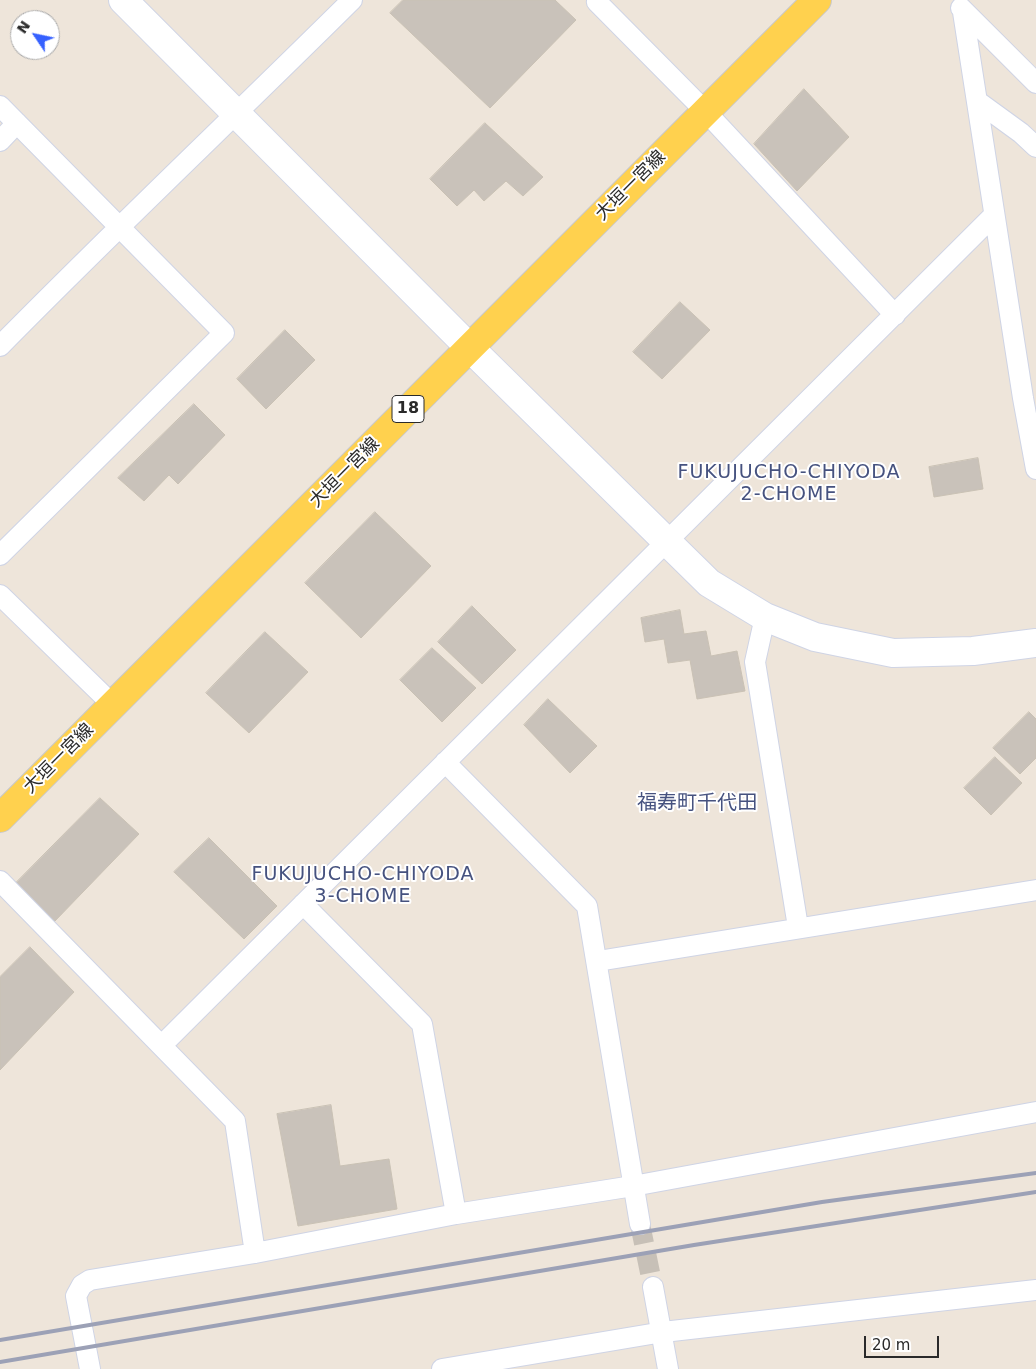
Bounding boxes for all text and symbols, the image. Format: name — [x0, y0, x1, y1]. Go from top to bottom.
north arrow — [10, 10, 60, 60]
text: N — [13, 18, 33, 37]
street label: 大垣一宮線 — [592, 147, 670, 225]
road number: 18 — [392, 396, 424, 422]
street label: 大垣一宮線 — [306, 434, 384, 512]
district label: FUKUJUCHO-CHIYODA 2-CHOME — [675, 462, 903, 506]
street label: 大垣一宮線 — [20, 720, 98, 798]
district label: 福寿町千代田 — [637, 792, 757, 816]
district label: FUKUJUCHO-CHIYODA 3-CHOME — [249, 864, 477, 908]
scale bar — [866, 1326, 941, 1358]
text: 20 m — [872, 1336, 910, 1354]

